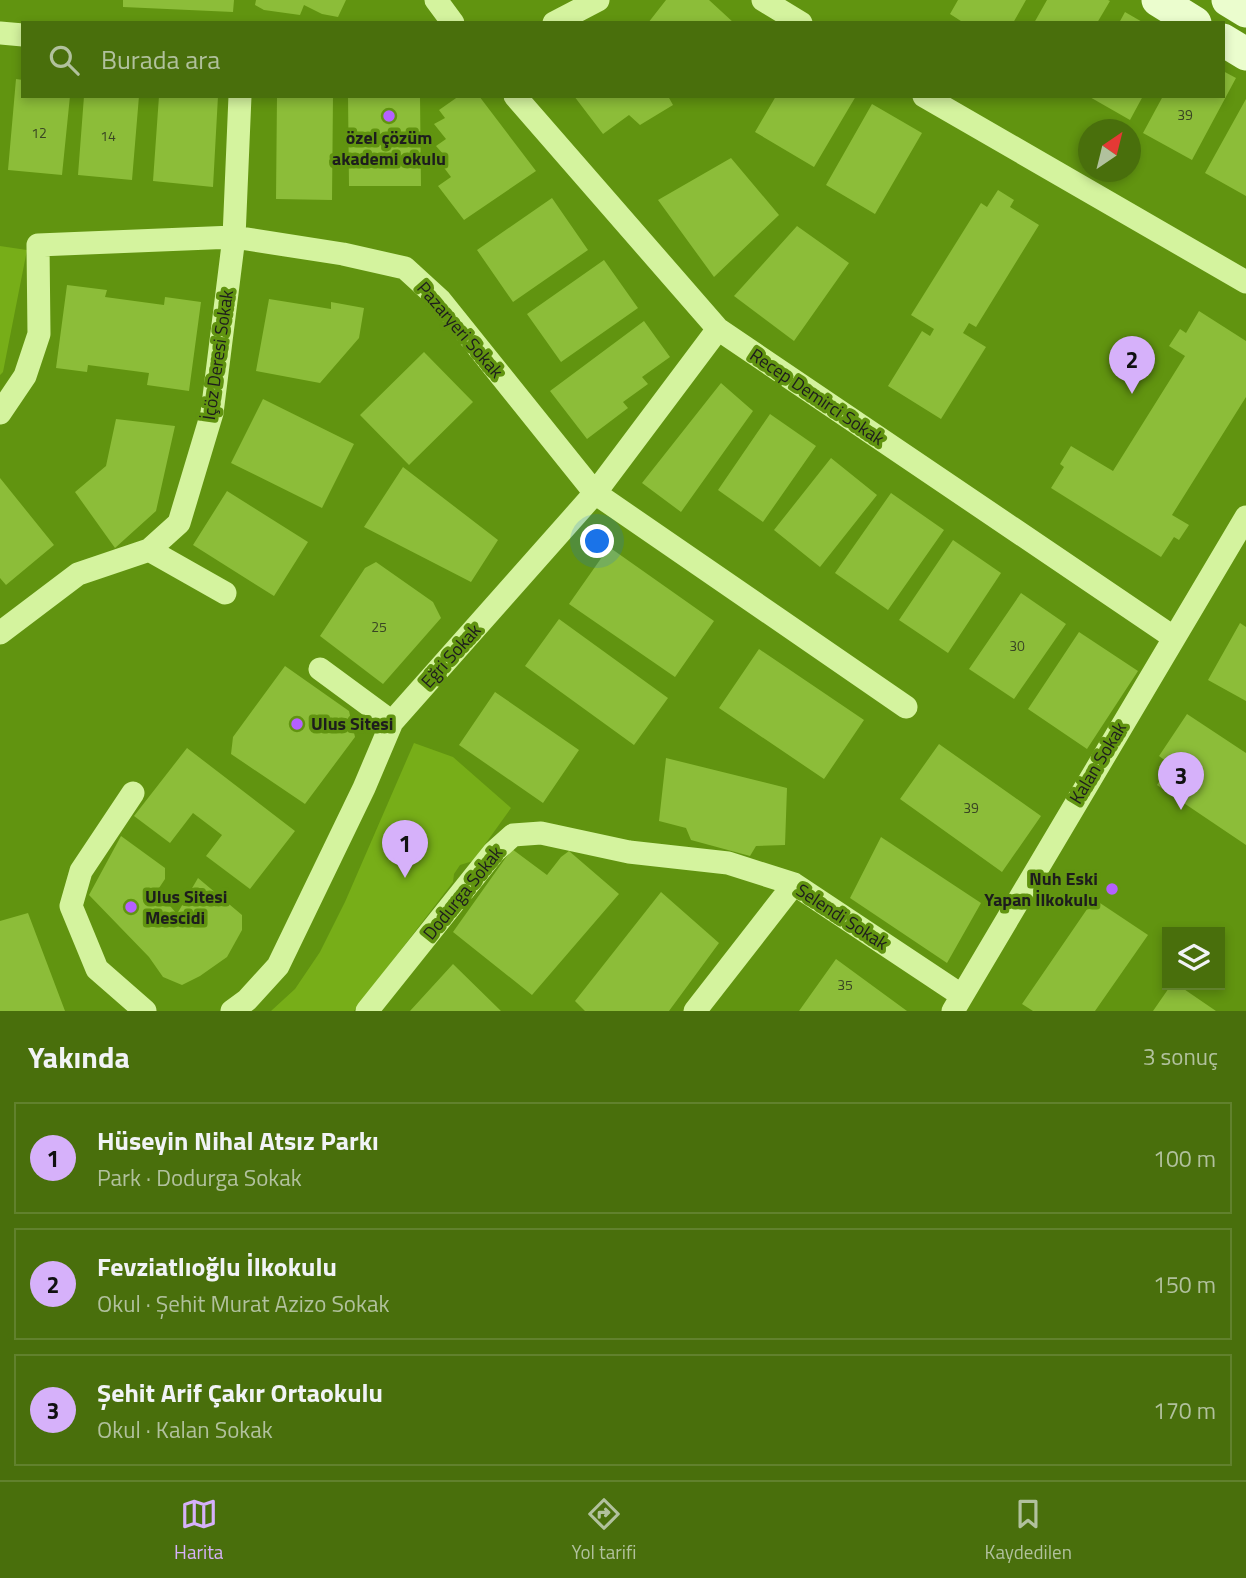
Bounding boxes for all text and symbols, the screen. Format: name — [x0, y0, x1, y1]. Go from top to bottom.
search box — [21, 21, 1225, 98]
text: Burada ara — [101, 40, 220, 79]
icon: search — [45, 41, 83, 79]
house number: 39 — [1177, 104, 1193, 125]
marker: özel çözüm akademi okulu — [381, 108, 397, 124]
north arrow — [1078, 119, 1141, 182]
house number: 12 — [31, 122, 47, 143]
place label: özel çözüm akademi okulu — [332, 124, 446, 172]
house number: 14 — [100, 125, 116, 146]
street label: Pazaryeri Sokak — [411, 275, 510, 384]
street label: İçöz Deresi Sokak — [195, 288, 240, 422]
pin: 2 — [1109, 336, 1155, 394]
street label: Recep Demirci Sokak — [745, 341, 890, 452]
your location — [580, 524, 614, 558]
house number: 25 — [371, 616, 387, 637]
street label: Eğri Sokak — [414, 617, 487, 694]
house number: 30 — [1009, 635, 1025, 656]
place label: Ulus Sitesi — [311, 710, 393, 737]
marker: Ulus Sitesi — [289, 716, 305, 732]
street label: Kalan Sokak — [1062, 716, 1133, 809]
pin: 3 — [1158, 752, 1204, 810]
house number: 39 — [963, 797, 979, 818]
pin: 1 — [382, 820, 428, 878]
street label: Dodurga Sokak — [416, 840, 509, 945]
place label: Nuh Eski Yapan İlkokulu — [984, 865, 1098, 913]
street label: Selendi Sokak — [791, 877, 894, 957]
marker: Nuh Eski Yapan İlkokulu — [1104, 881, 1120, 897]
place label: Ulus Sitesi Mescidi — [145, 883, 227, 931]
marker: Ulus Sitesi Mescidi — [123, 899, 139, 915]
map controls — [1162, 927, 1225, 990]
button: layers — [1162, 927, 1225, 990]
house number: 35 — [837, 974, 853, 995]
text: Yakında — [28, 1034, 130, 1080]
text: 3 sonuç — [1143, 1039, 1218, 1074]
text: Hüseyin Nihal Atsız Parkı — [97, 1121, 379, 1160]
text: 1 — [47, 1141, 59, 1176]
text: 100 m — [1153, 1141, 1216, 1176]
text: Park · Dodurga Sokak — [97, 1160, 302, 1195]
text: Fevziatlıoğlu İlkokulu — [97, 1247, 337, 1286]
text: 2 — [47, 1267, 59, 1302]
text: 150 m — [1153, 1267, 1216, 1302]
text: Okul · Şehit Murat Azizo Sokak — [97, 1286, 390, 1321]
text: Şehit Arif Çakır Ortaokulu — [97, 1373, 383, 1412]
text: 3 — [47, 1393, 59, 1428]
text: 170 m — [1153, 1393, 1216, 1428]
text: Okul · Kalan Sokak — [97, 1412, 273, 1447]
tab: Harita — [174, 1495, 223, 1566]
tab: Yol tarifi — [572, 1495, 636, 1566]
tab: Kaydedilen — [985, 1495, 1072, 1566]

